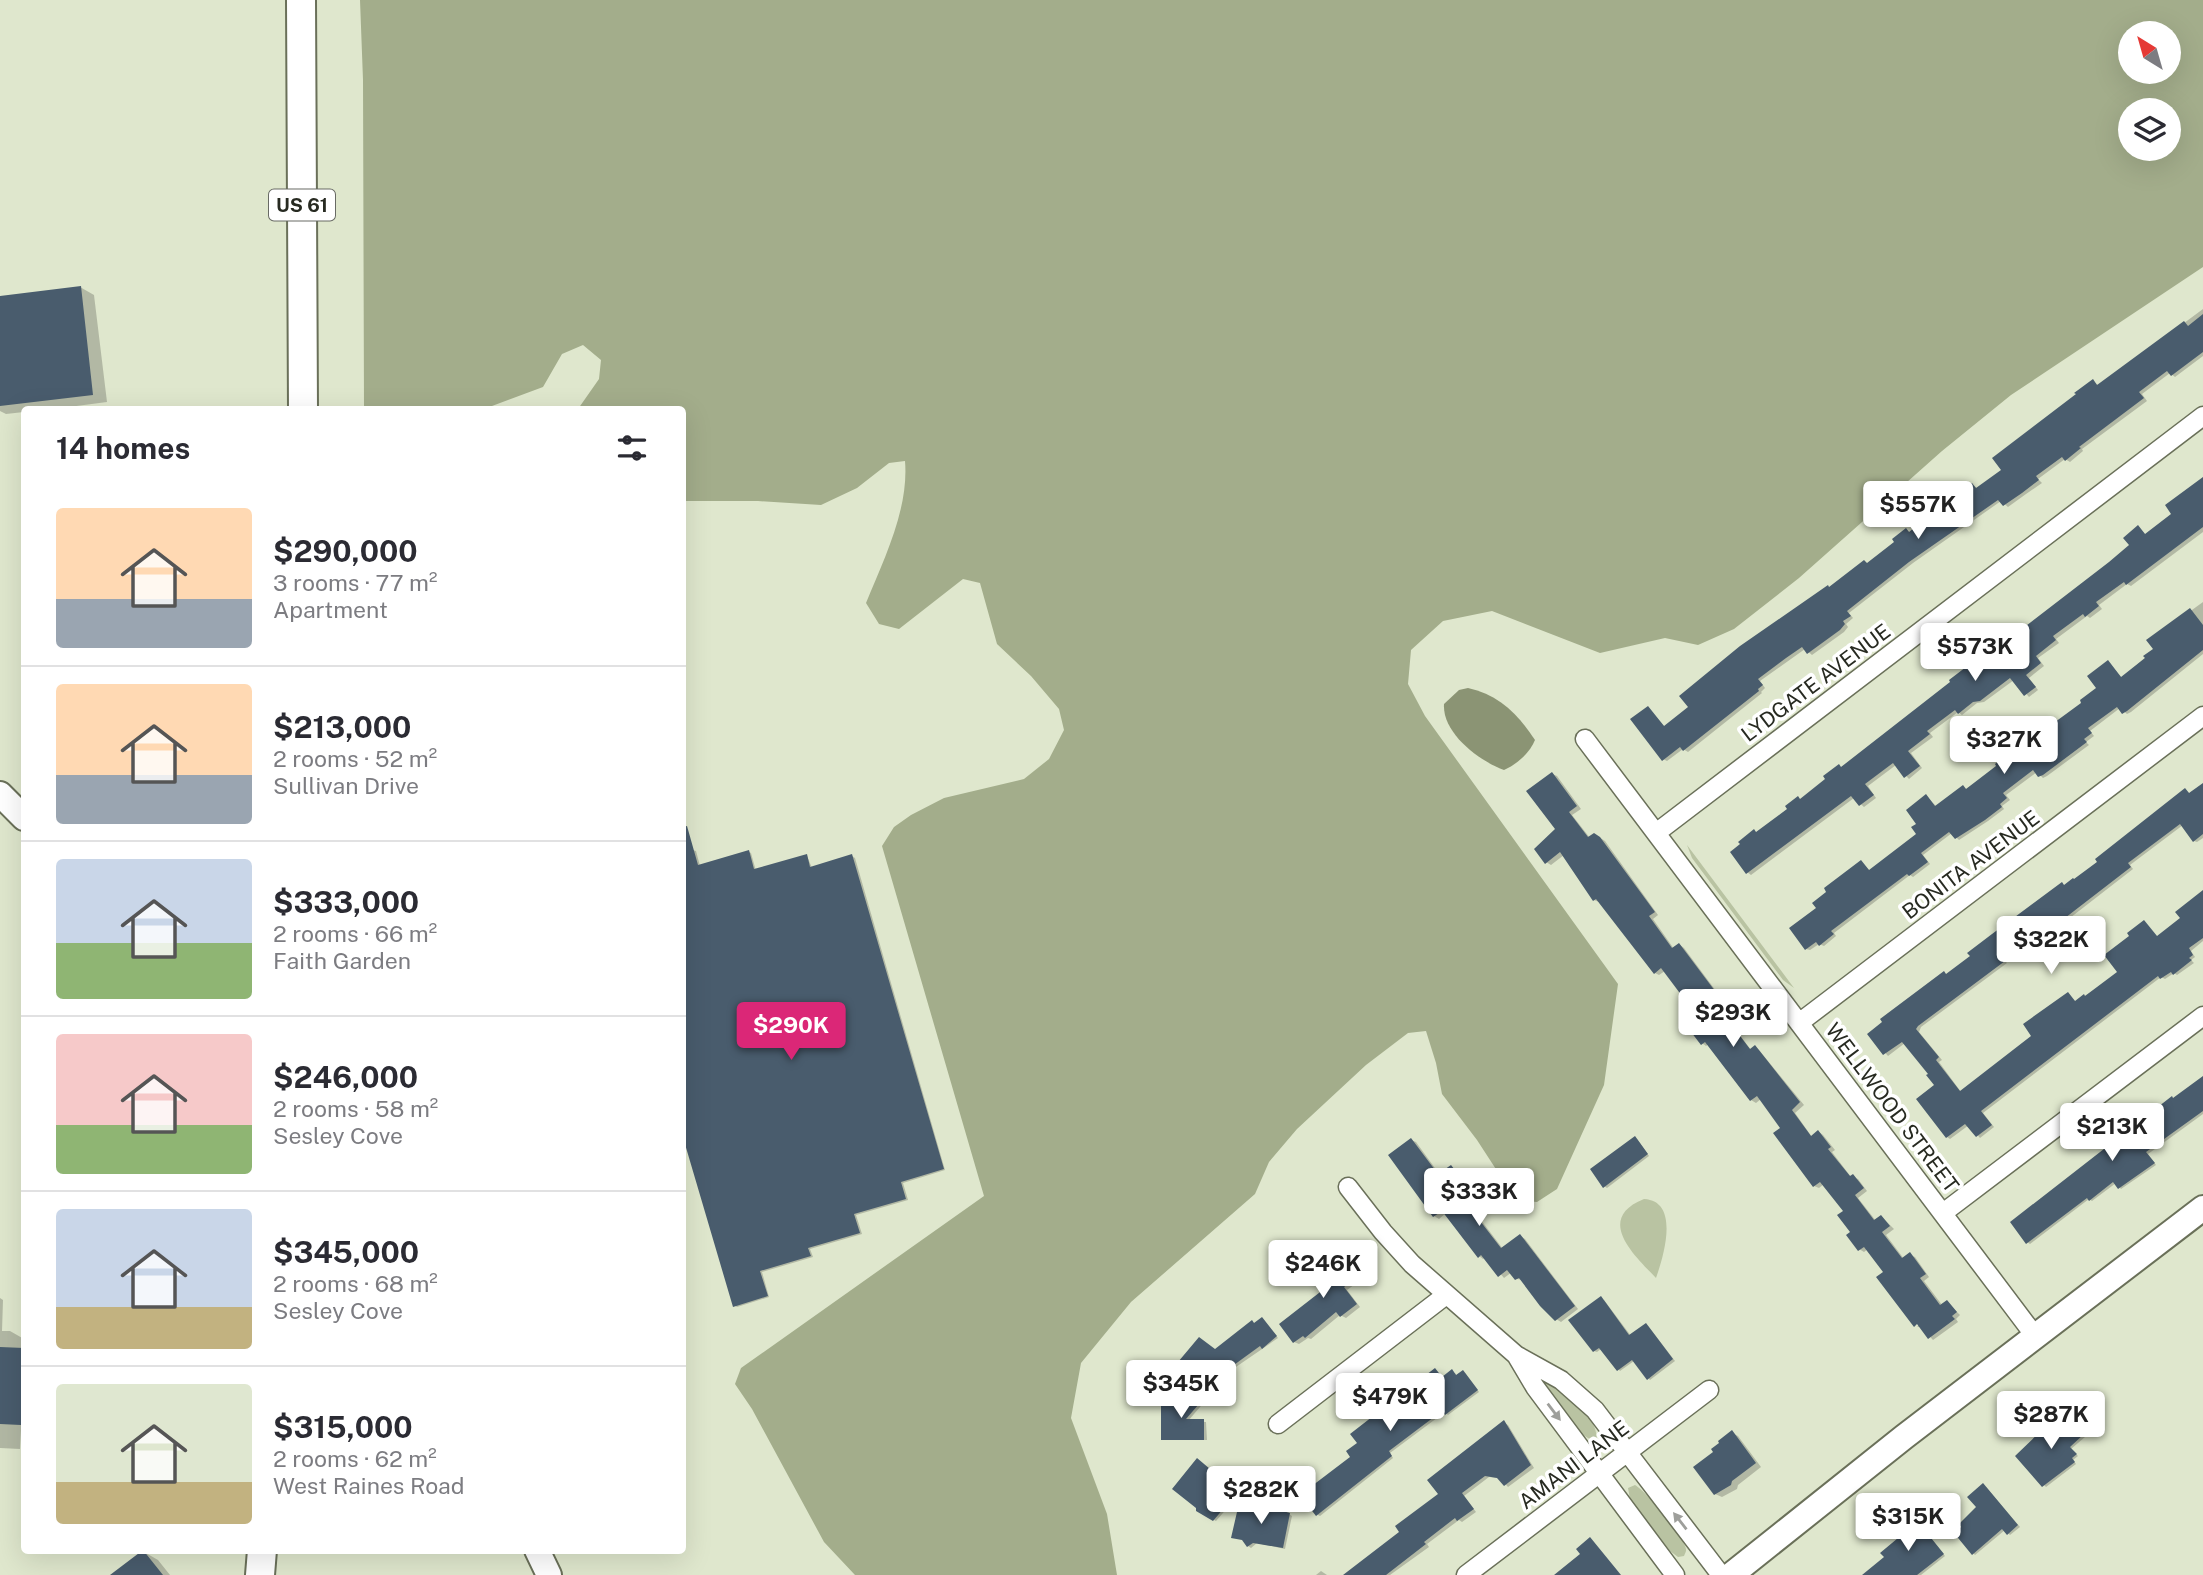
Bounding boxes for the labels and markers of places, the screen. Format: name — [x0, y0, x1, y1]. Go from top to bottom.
pin: $557K — [1869, 482, 1967, 541]
pin: $573K — [1926, 624, 2024, 683]
pin: $327K — [1955, 716, 2053, 776]
pin: $322K — [2002, 916, 2100, 976]
pin: $293K — [1684, 990, 1782, 1049]
pin: $290K — [742, 1002, 840, 1062]
pin: $213K — [2063, 1104, 2161, 1163]
pin: $333K — [1430, 1168, 1528, 1228]
pin: $246K — [1274, 1240, 1372, 1300]
pin: $345K — [1132, 1360, 1230, 1420]
pin: $479K — [1341, 1374, 1439, 1433]
pin: $287K — [2002, 1392, 2100, 1451]
pin: $282K — [1212, 1466, 1310, 1526]
pin: $315K — [1859, 1494, 1957, 1553]

